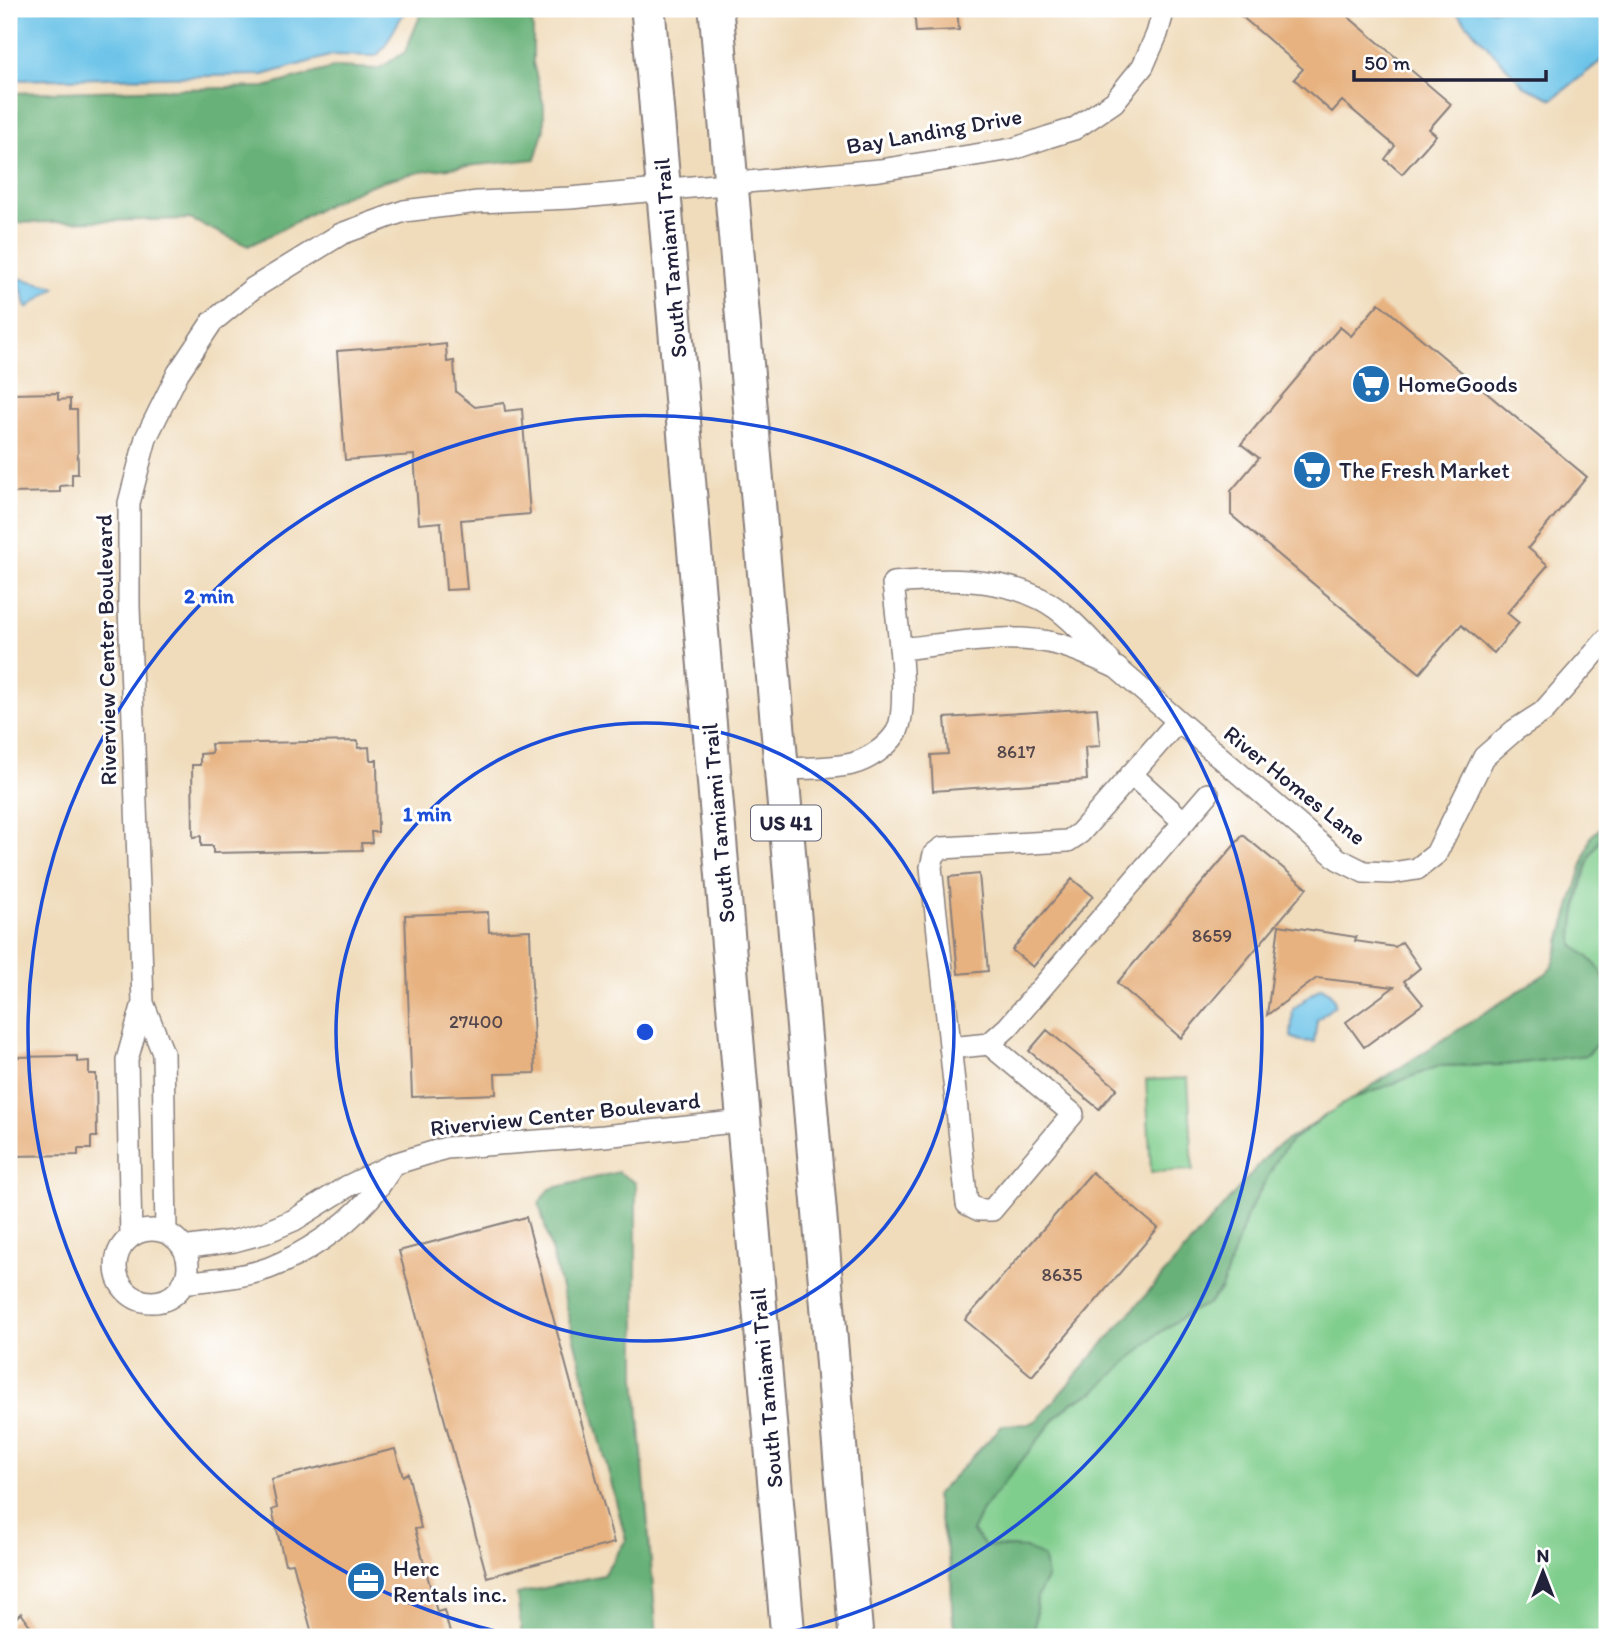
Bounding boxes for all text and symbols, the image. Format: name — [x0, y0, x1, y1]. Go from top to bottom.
scale bar — [1354, 38, 1546, 82]
text: 50 m — [1364, 50, 1411, 75]
street label: Bay Landing Drive — [844, 102, 1024, 160]
street label: South Tamiami Trail — [647, 156, 693, 359]
supermarket icon: HomeGoods — [1350, 363, 1392, 405]
place label: HomeGoods — [1398, 370, 1518, 398]
supermarket icon: The Fresh Market — [1291, 449, 1333, 491]
place label: The Fresh Market — [1339, 456, 1510, 484]
street label: Riverview Center Boulevard — [90, 514, 122, 786]
text: 2 min — [184, 583, 235, 608]
street label: River Homes Lane — [1218, 719, 1372, 851]
street label: South Tamiami Trail — [695, 721, 741, 924]
house number: 8617 — [997, 740, 1035, 763]
text: 1 min — [403, 801, 452, 826]
road number: US 41 — [751, 806, 821, 840]
house number: 8659 — [1192, 924, 1232, 947]
house number: 27400 — [449, 1010, 503, 1033]
centre of rings — [633, 1020, 657, 1044]
street label: Riverview Center Boulevard — [429, 1086, 701, 1142]
house number: 8635 — [1042, 1263, 1082, 1286]
street label: South Tamiami Trail — [743, 1286, 789, 1489]
north arrow — [1508, 1538, 1578, 1608]
text: N — [1537, 1544, 1549, 1567]
place label: Herc Rentals inc. — [393, 1554, 507, 1608]
office icon: Herc Rentals inc. — [345, 1560, 387, 1602]

